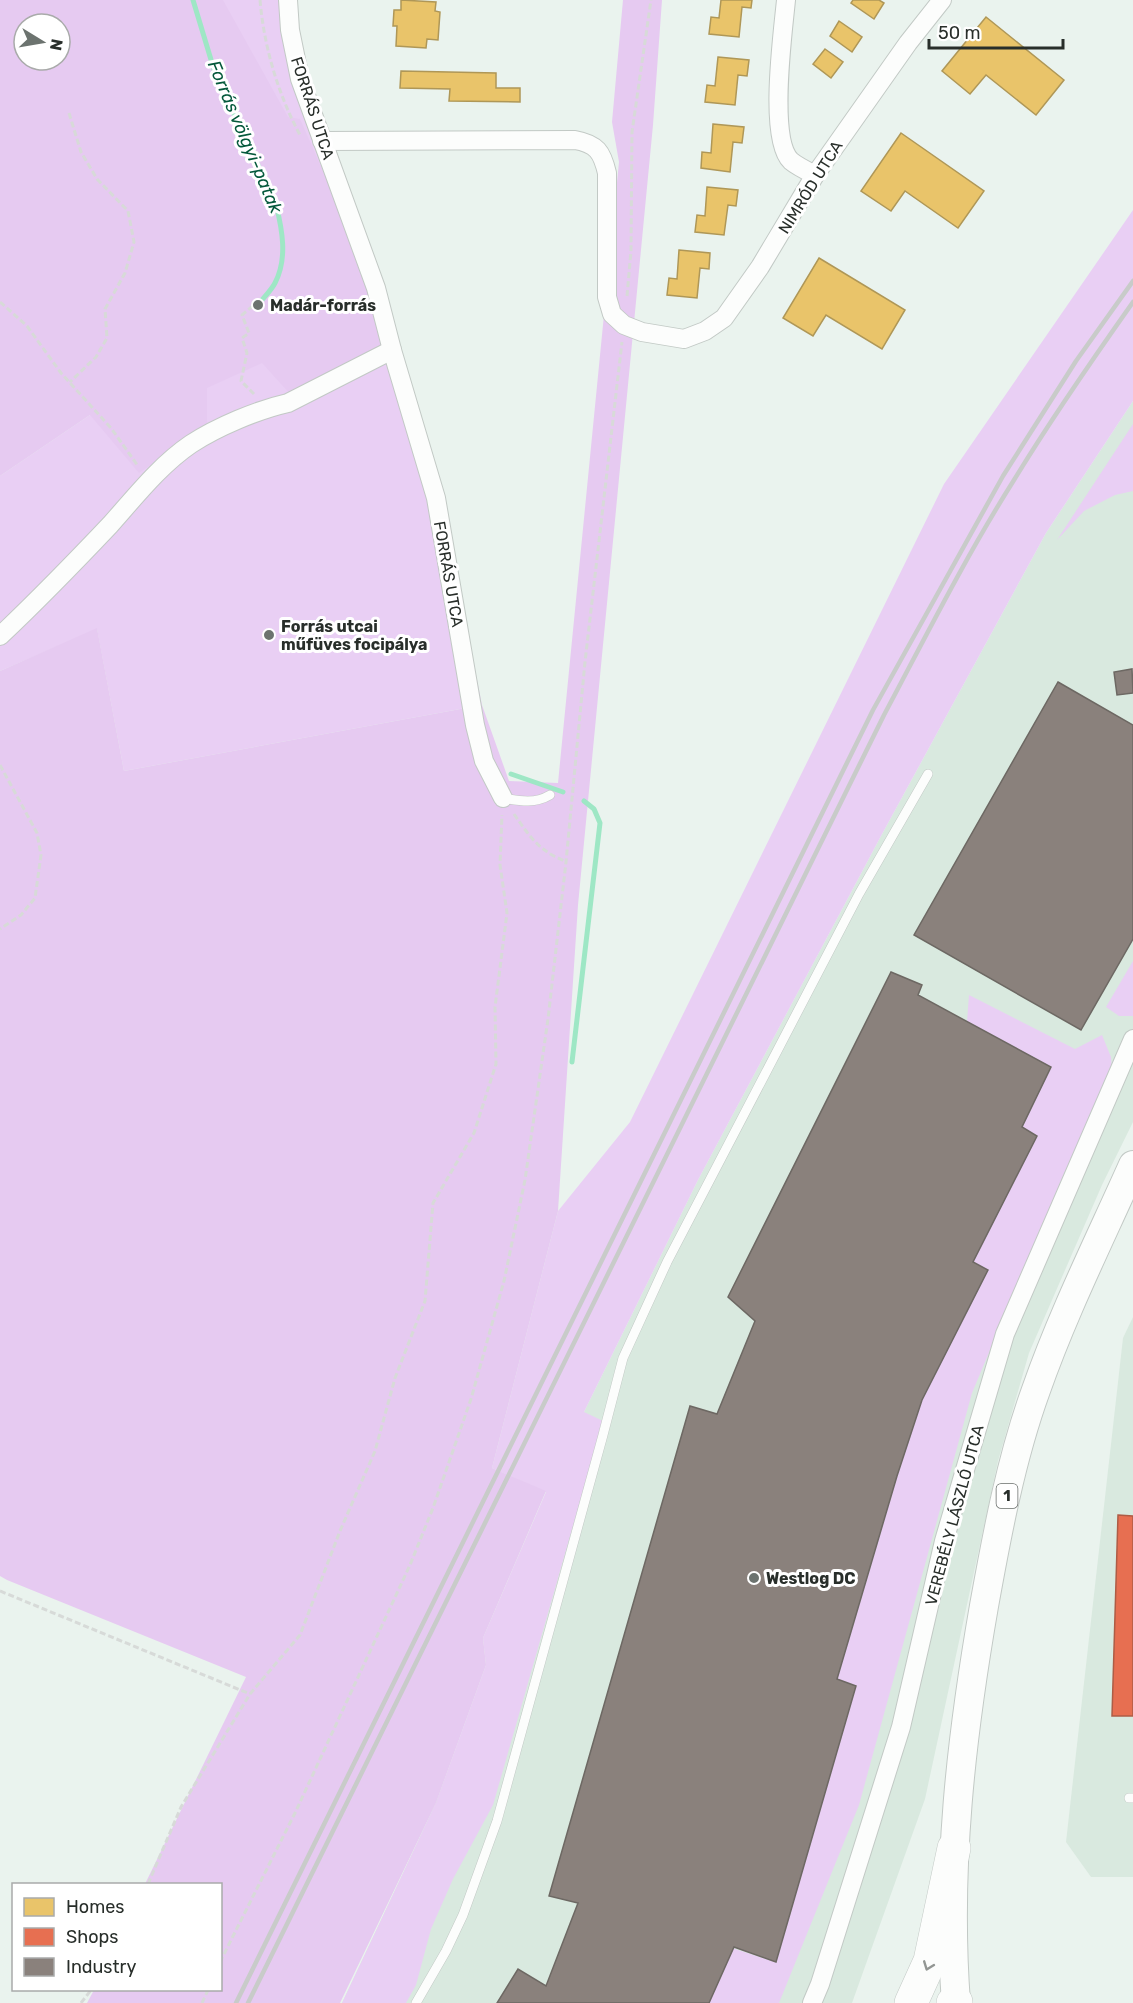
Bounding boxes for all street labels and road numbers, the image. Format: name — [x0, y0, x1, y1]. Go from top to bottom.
street label: FORRÁS UTCA — [287, 54, 338, 162]
street label: NIMRÓD UTCA — [773, 137, 847, 237]
street label: FORRÁS UTCA — [430, 520, 467, 629]
street label: VEREBÉLY LÁSZLÓ UTCA — [920, 1422, 988, 1607]
road number: 1 — [996, 1484, 1018, 1508]

